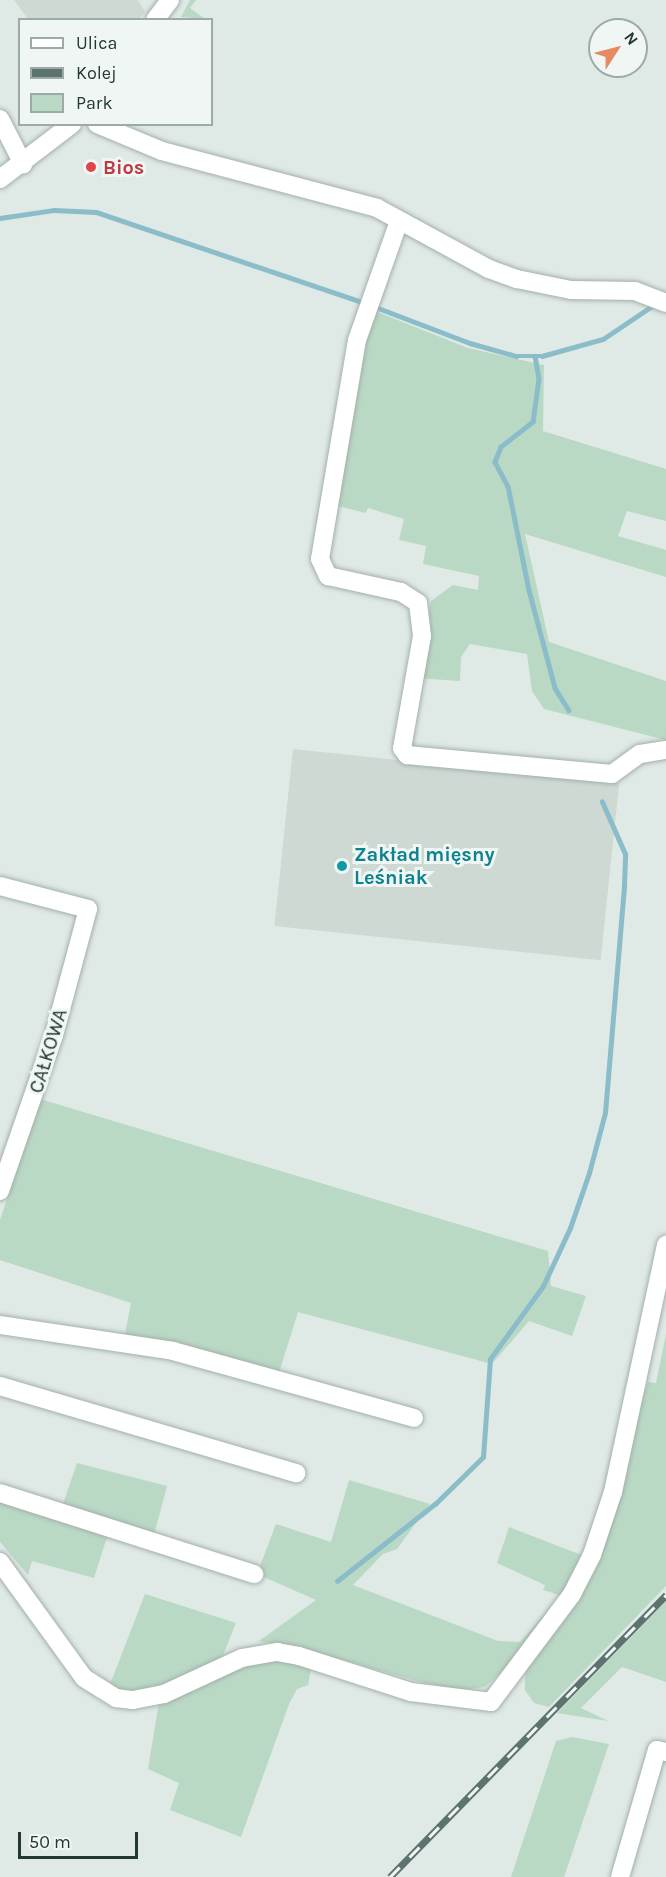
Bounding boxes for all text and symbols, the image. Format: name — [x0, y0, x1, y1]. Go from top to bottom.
legend — [18, 18, 213, 126]
north arrow — [588, 18, 648, 78]
text: N — [620, 28, 642, 49]
text: Ulica — [76, 32, 117, 54]
text: Kolej — [76, 62, 117, 84]
text: Park — [76, 92, 113, 114]
place label: Bios — [103, 155, 144, 179]
marker: Bios — [84, 160, 98, 174]
place label: Zakład mięsny Leśniak — [354, 843, 494, 890]
marker: Zakład mięsny Leśniak — [335, 859, 349, 873]
street label: CAŁKOWA — [24, 1006, 72, 1096]
scale bar — [21, 1820, 141, 1858]
text: 50 m — [29, 1831, 71, 1853]

